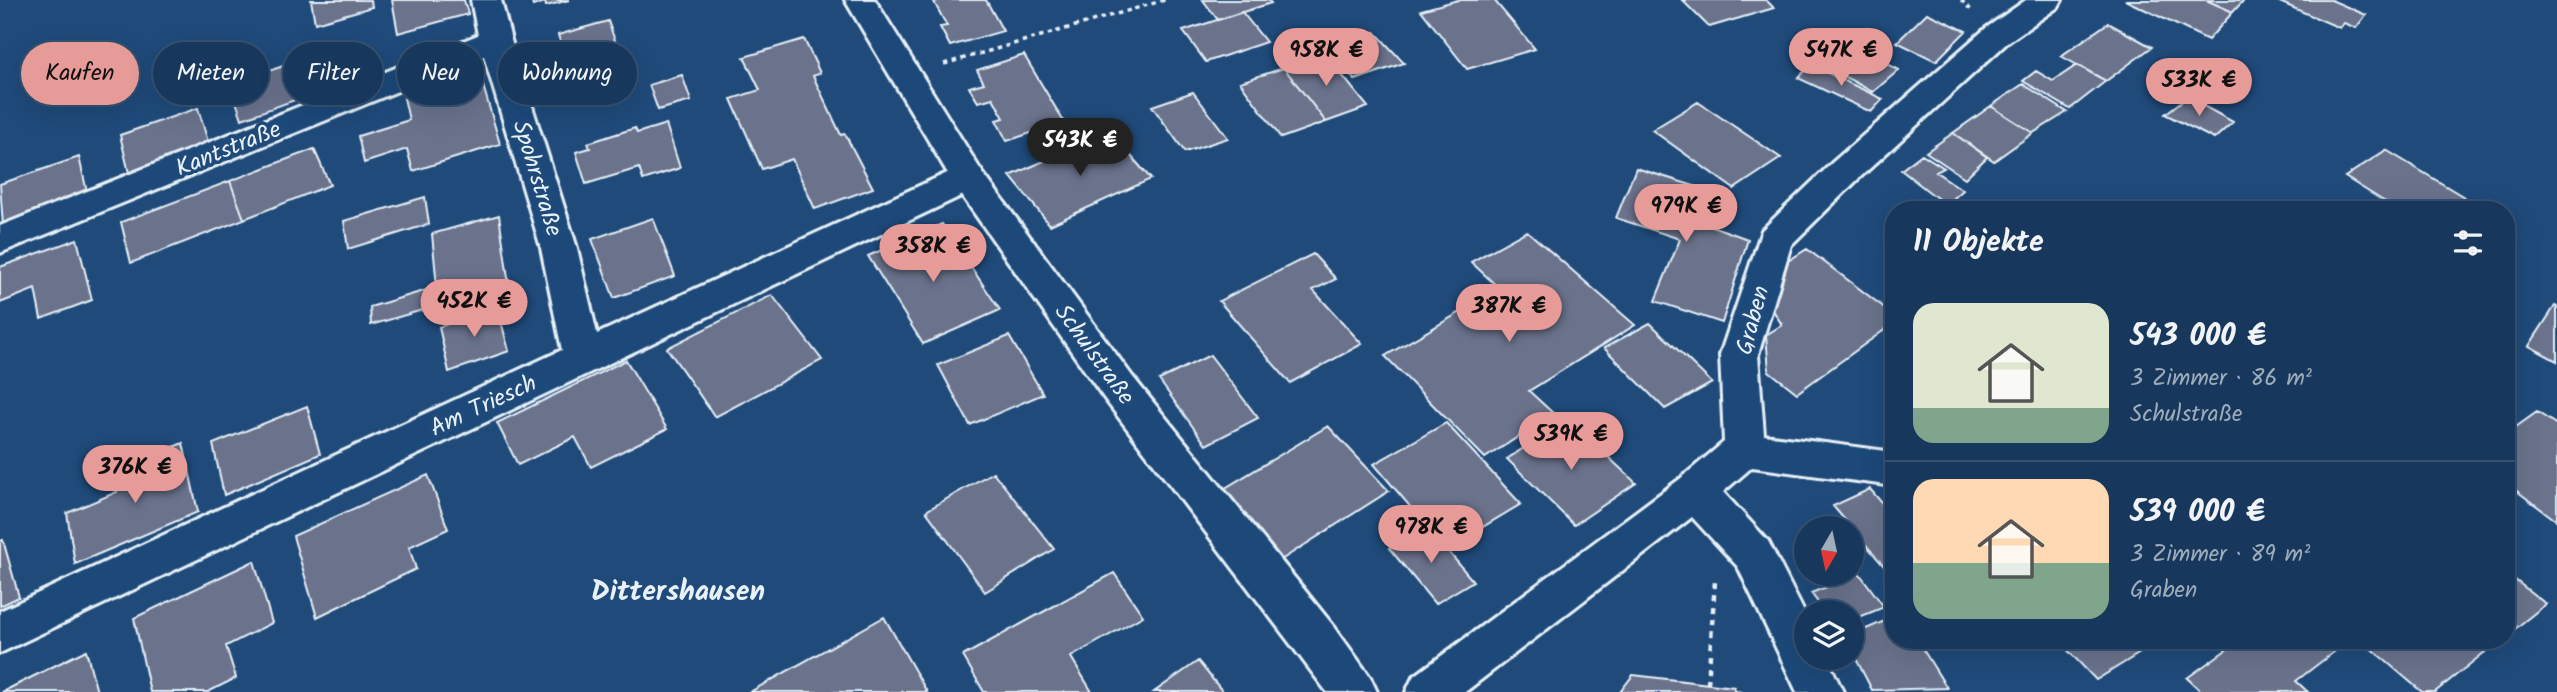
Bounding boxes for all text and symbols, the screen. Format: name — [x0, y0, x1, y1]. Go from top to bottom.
pin: 958K € — [1269, 28, 1383, 88]
pin: 547K € — [1784, 28, 1898, 88]
text: 958K € — [1289, 33, 1363, 69]
text: 547K € — [1805, 33, 1877, 69]
chip: Kaufen — [21, 42, 139, 105]
chip: Mieten — [153, 42, 269, 105]
chip: Filter — [283, 42, 383, 105]
chip: Neu — [397, 42, 484, 105]
chip: Wohnung — [498, 42, 637, 105]
pin: 533K € — [2142, 58, 2256, 118]
text: 533K € — [2162, 63, 2236, 99]
street label: Kantstraße — [170, 110, 288, 188]
street label: Spohrstraße — [500, 116, 573, 241]
pin: 543K € — [1023, 118, 1137, 178]
text: 543K € — [1043, 123, 1117, 159]
pin: 979K € — [1629, 184, 1743, 244]
text: 979K € — [1650, 189, 1722, 225]
text: 11 Objekte — [1913, 219, 2044, 267]
pin: 358K € — [876, 224, 990, 284]
icon: filters — [2449, 224, 2487, 262]
text: 358K € — [895, 229, 971, 265]
pin: 452K € — [417, 280, 531, 339]
street label: Graben — [1726, 282, 1781, 359]
text: 452K € — [437, 284, 511, 320]
pin: 387K € — [1452, 284, 1566, 344]
text: 387K € — [1472, 289, 1546, 325]
street label: Schulstraße — [1044, 296, 1144, 414]
text: 543 000 € — [2130, 313, 2266, 361]
icon: home — [1969, 331, 2053, 415]
text: 3 Zimmer · 86 m² — [2130, 361, 2312, 397]
street label: Am Triesch — [424, 365, 544, 448]
text: Schulstraße — [2130, 397, 2242, 433]
pin: 539K € — [1514, 412, 1628, 472]
text: 539K € — [1534, 417, 1608, 453]
pin: 376K € — [78, 446, 192, 505]
text: 376K € — [98, 450, 172, 486]
text: 539 000 € — [2130, 489, 2265, 537]
pin: 978K € — [1374, 505, 1488, 565]
icon: home — [1969, 507, 2053, 591]
text: 978K € — [1394, 510, 1468, 546]
north arrow — [1794, 516, 1864, 586]
map controls — [1794, 516, 1864, 670]
text: 3 Zimmer · 89 m² — [2130, 537, 2310, 573]
district label: Dittershausen — [591, 570, 765, 615]
text: Graben — [2130, 573, 2197, 609]
button: layers — [1794, 600, 1864, 670]

